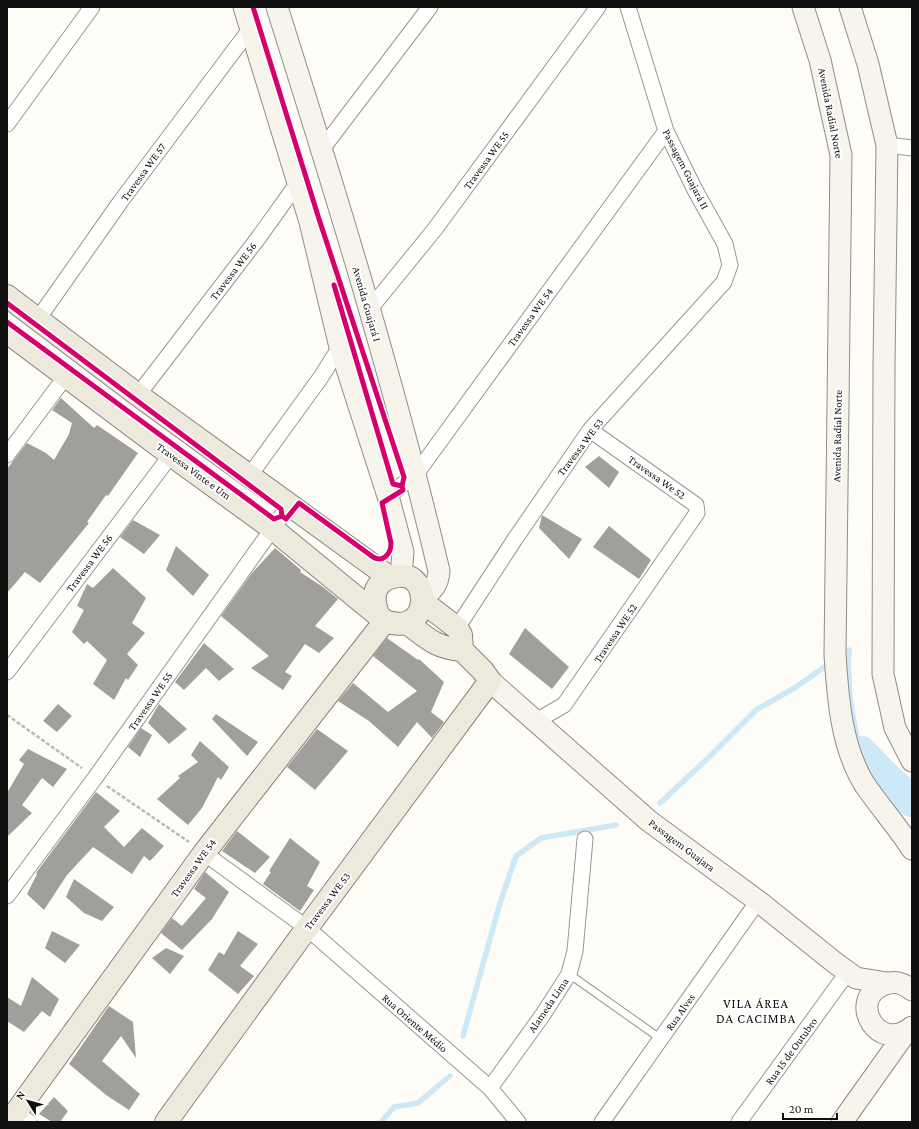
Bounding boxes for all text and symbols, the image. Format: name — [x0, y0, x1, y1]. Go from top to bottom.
street label: Avenida Radial Norte — [816, 67, 846, 160]
street label: Passagem Guajará II — [660, 127, 711, 212]
street label: Travessa WE 55 — [461, 129, 511, 191]
street label: Travessa WE 57 — [118, 141, 168, 203]
street label: Travessa WE 56 — [207, 240, 259, 302]
street label: Avenida Guajará I — [350, 265, 383, 343]
street label: Travessa WE 54 — [505, 285, 555, 349]
street label: Avenida Radial Norte — [830, 390, 844, 482]
street label: Travessa WE 53 — [555, 416, 605, 478]
street label: Travessa Vinte e Um — [155, 440, 233, 502]
street label: Travessa We 52 — [626, 453, 688, 501]
street label: Travessa WE 56 — [63, 532, 115, 594]
street label: Travessa WE 52 — [591, 601, 639, 665]
street label: Travessa WE 55 — [125, 669, 175, 733]
street label: Passagem Guajara — [646, 816, 717, 875]
street label: Travessa WE 54 — [168, 836, 218, 900]
street label: Travessa WE 53 — [302, 870, 352, 932]
street label: Alameda Lima — [525, 975, 571, 1035]
street label: Rua Oriente Médio — [380, 991, 450, 1055]
street label: Rua Alves — [663, 991, 697, 1033]
district label: VILA ÁREA DA CACIMBA — [716, 996, 796, 1026]
street label: Rua 15 de Outubro — [763, 1015, 820, 1087]
north arrow — [8, 1081, 48, 1121]
text: N — [13, 1088, 27, 1102]
scale bar — [783, 1095, 837, 1121]
text: 20 m — [789, 1102, 814, 1116]

